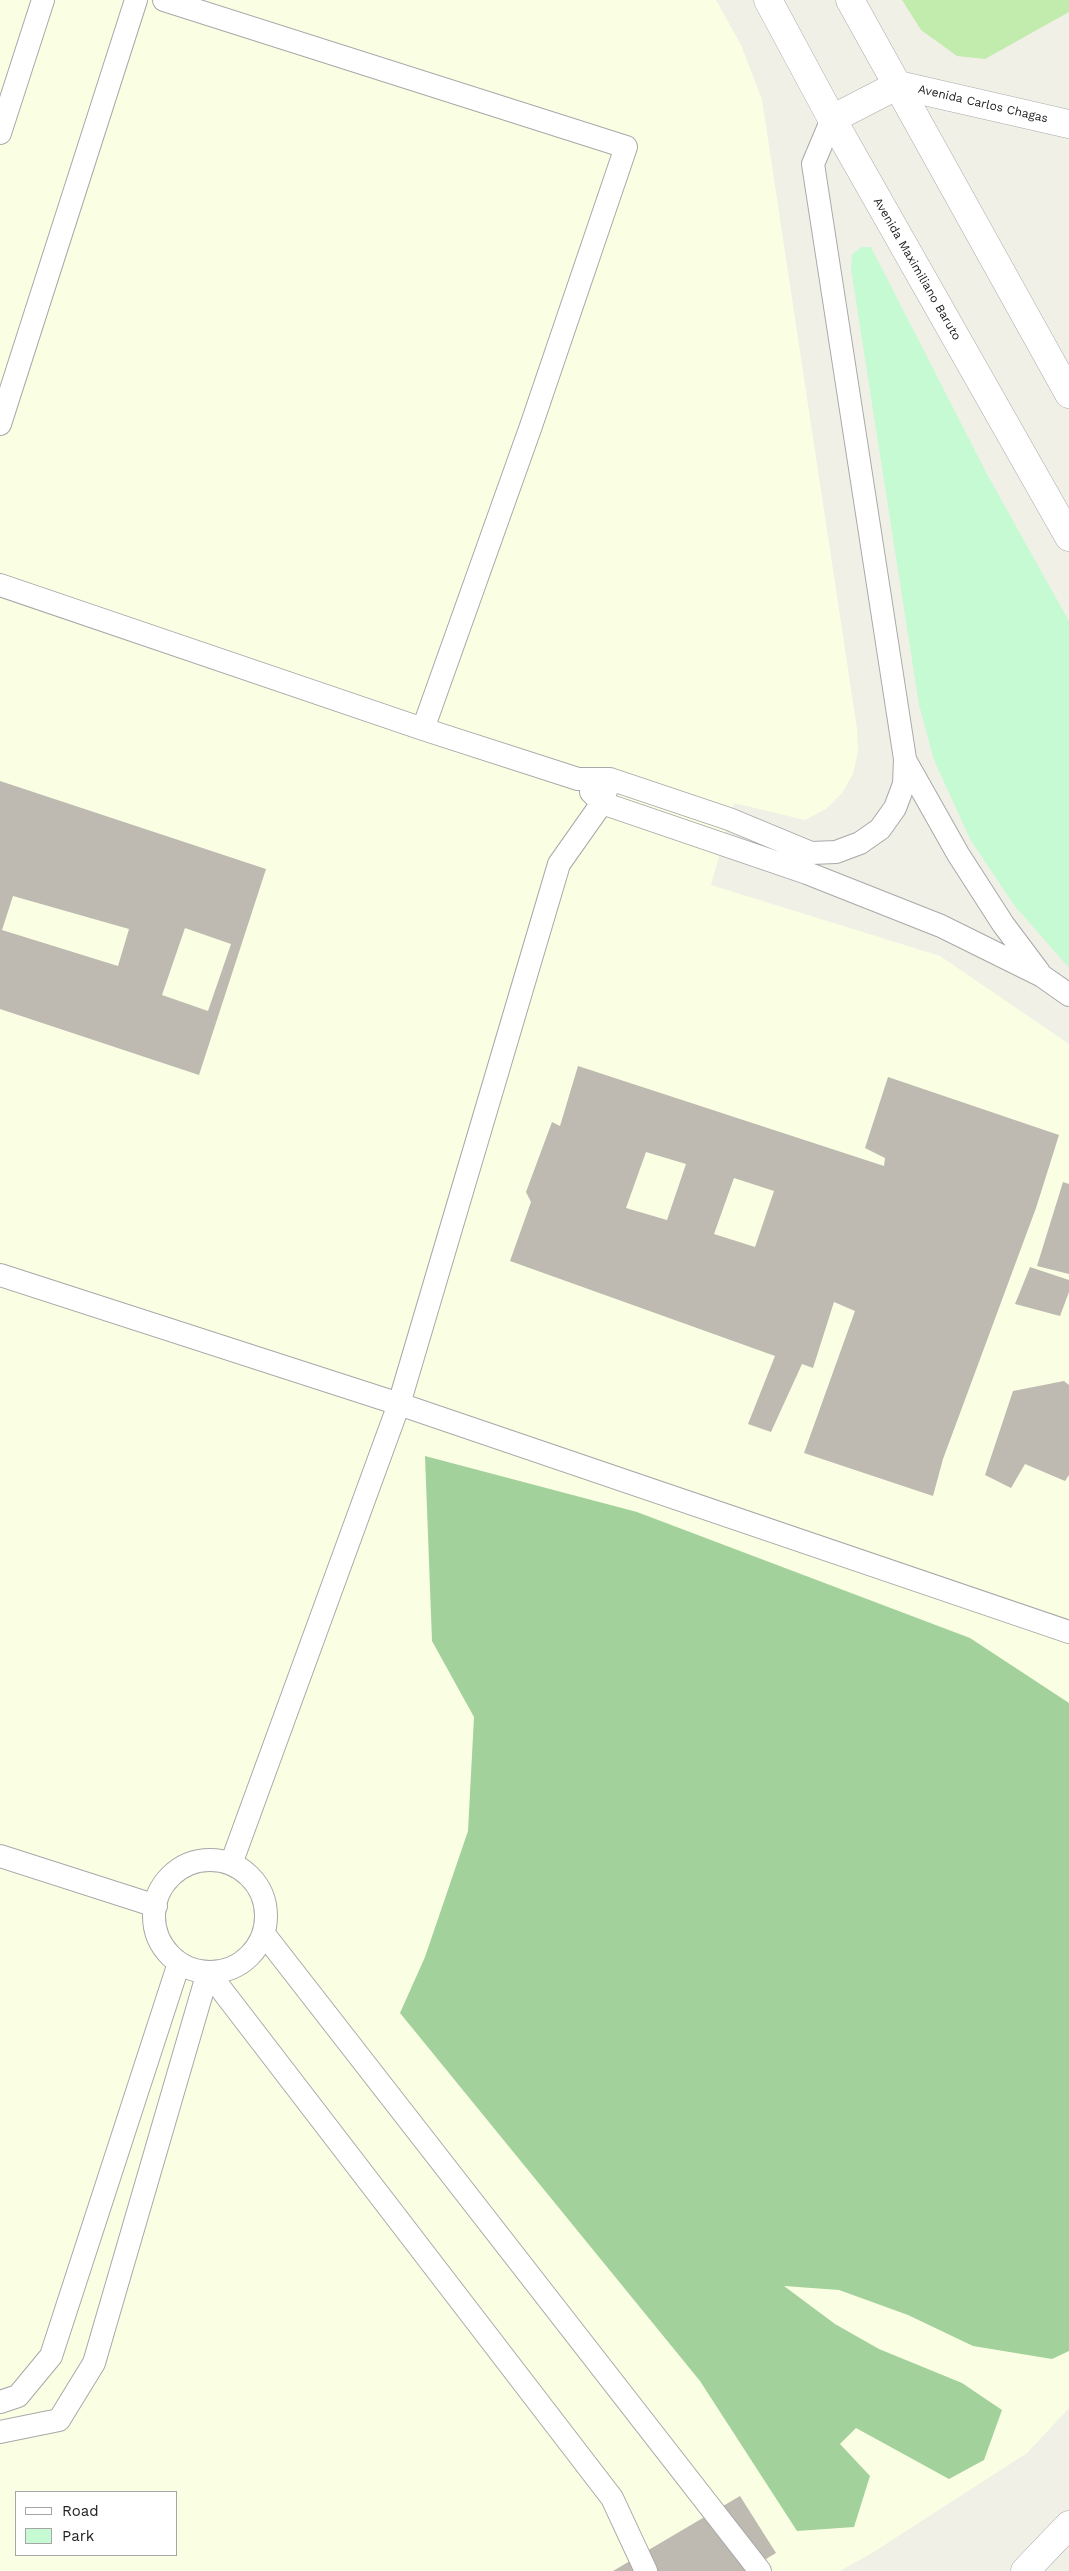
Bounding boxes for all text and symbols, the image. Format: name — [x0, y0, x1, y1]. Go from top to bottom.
street label: Avenida Carlos Chagas — [917, 82, 1049, 126]
street label: Avenida Maximiliano Baruto — [870, 195, 964, 343]
legend — [15, 2491, 178, 2556]
text: Road — [62, 2502, 99, 2520]
text: Park — [62, 2527, 94, 2545]

